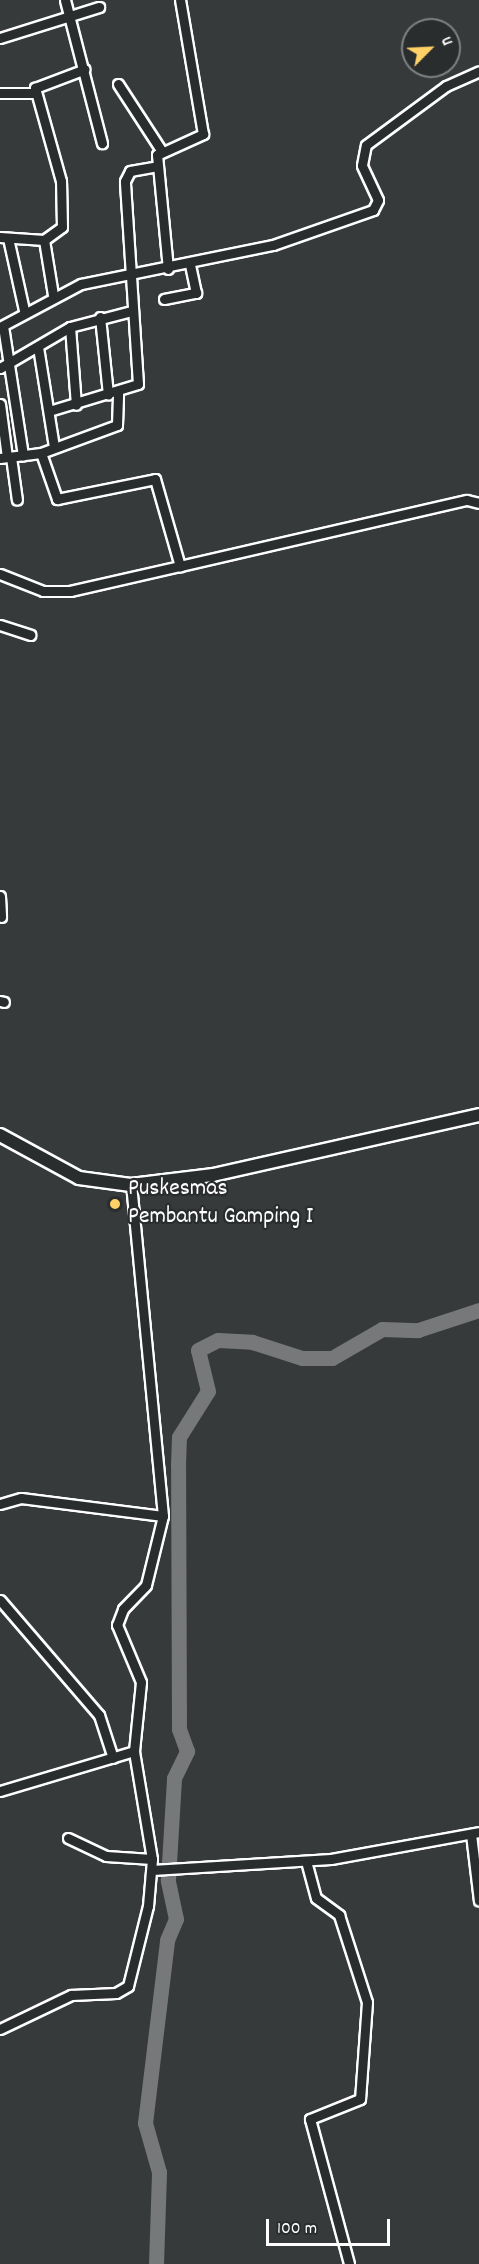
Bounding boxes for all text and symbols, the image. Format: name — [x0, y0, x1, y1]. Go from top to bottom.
north arrow — [401, 18, 461, 78]
text: U — [434, 33, 458, 49]
place label: Puskesmas Pembantu Gamping I — [128, 1176, 313, 1232]
marker: Puskesmas Pembantu Gamping I — [106, 1195, 124, 1213]
scale bar — [269, 2207, 394, 2245]
text: 100 m — [277, 2217, 317, 2242]

